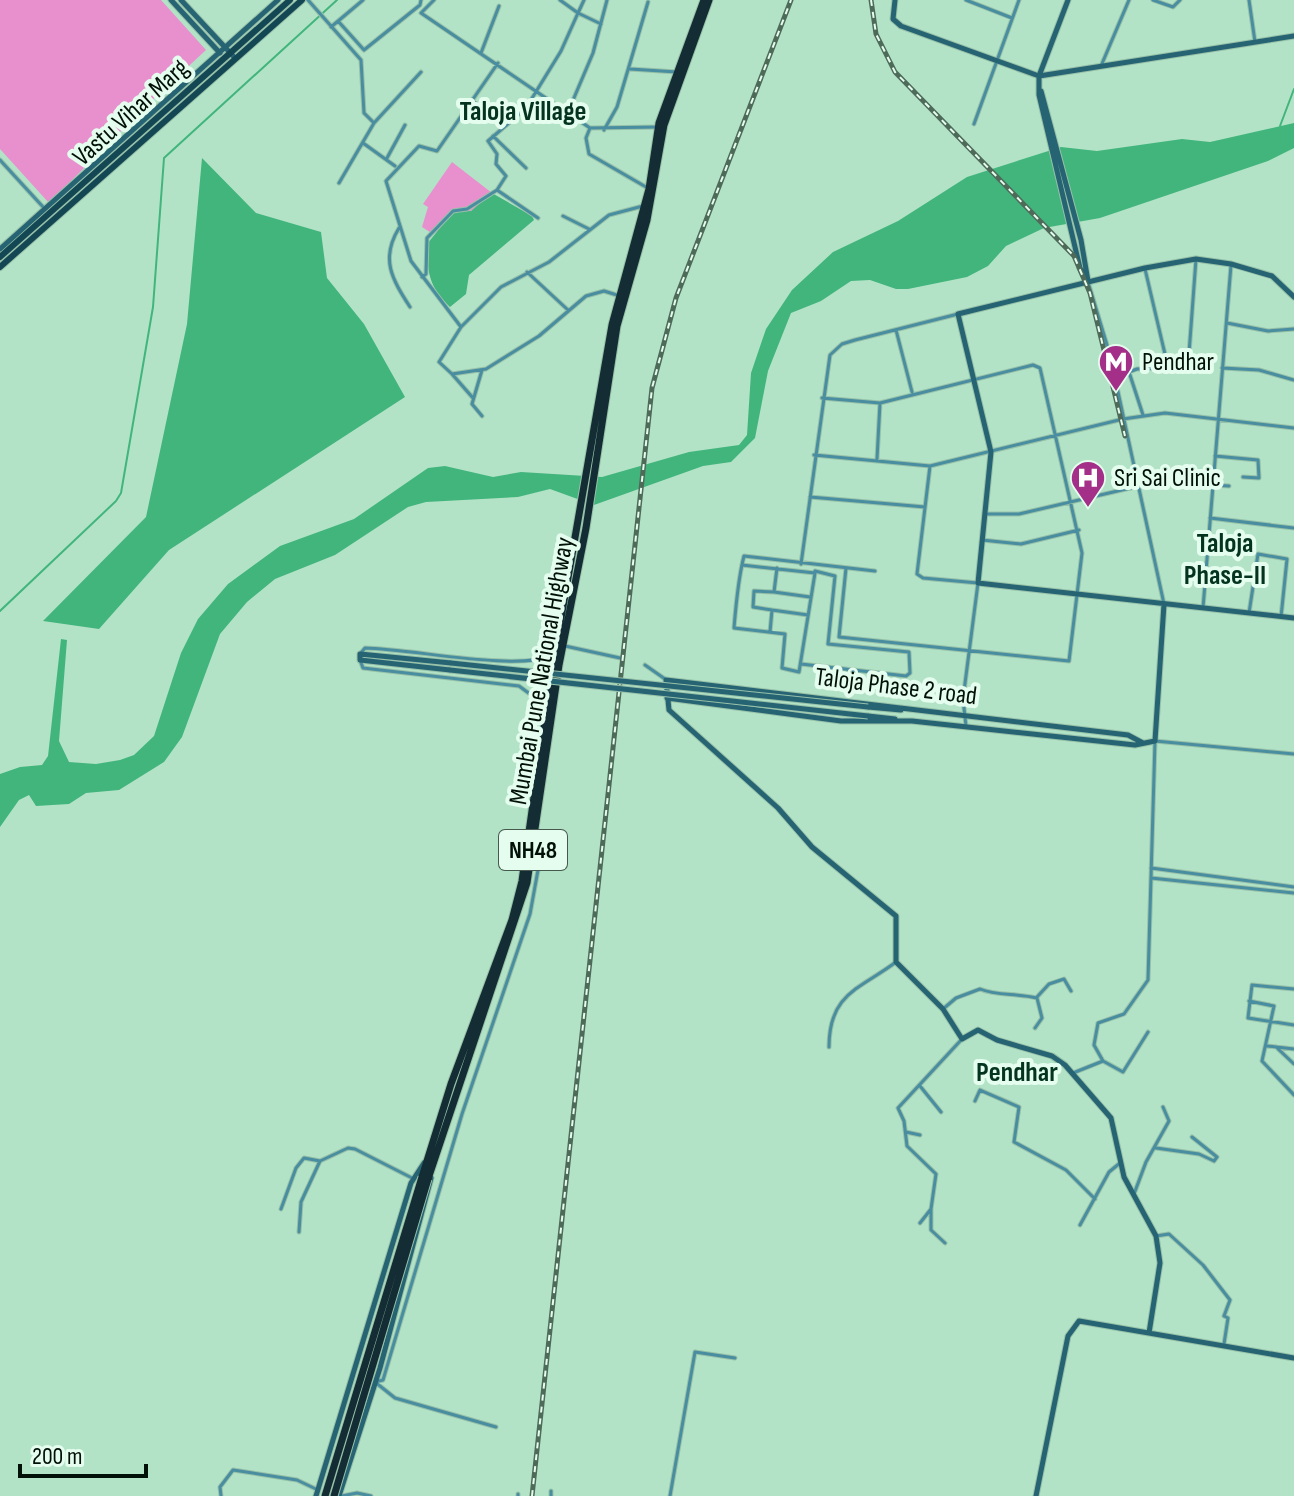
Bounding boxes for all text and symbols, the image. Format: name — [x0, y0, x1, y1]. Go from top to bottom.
street label: Vastu Vihar Marg — [67, 53, 195, 173]
district label: Taloja Village — [459, 95, 587, 128]
metro station icon: Pendhar — [1097, 343, 1135, 393]
place label: Pendhar — [1142, 347, 1215, 378]
hospital icon: Sri Sai Clinic — [1069, 459, 1107, 509]
place label: Sri Sai Clinic — [1114, 463, 1221, 494]
district label: Taloja Phase-II — [1184, 527, 1266, 592]
street label: Mumbai Pune National Highway — [503, 535, 581, 807]
street label: Taloja Phase 2 road — [813, 662, 979, 712]
road number: NH48 — [499, 830, 567, 870]
district label: Pendhar — [976, 1056, 1058, 1089]
scale bar — [20, 1428, 146, 1478]
text: 200 m — [32, 1442, 83, 1471]

